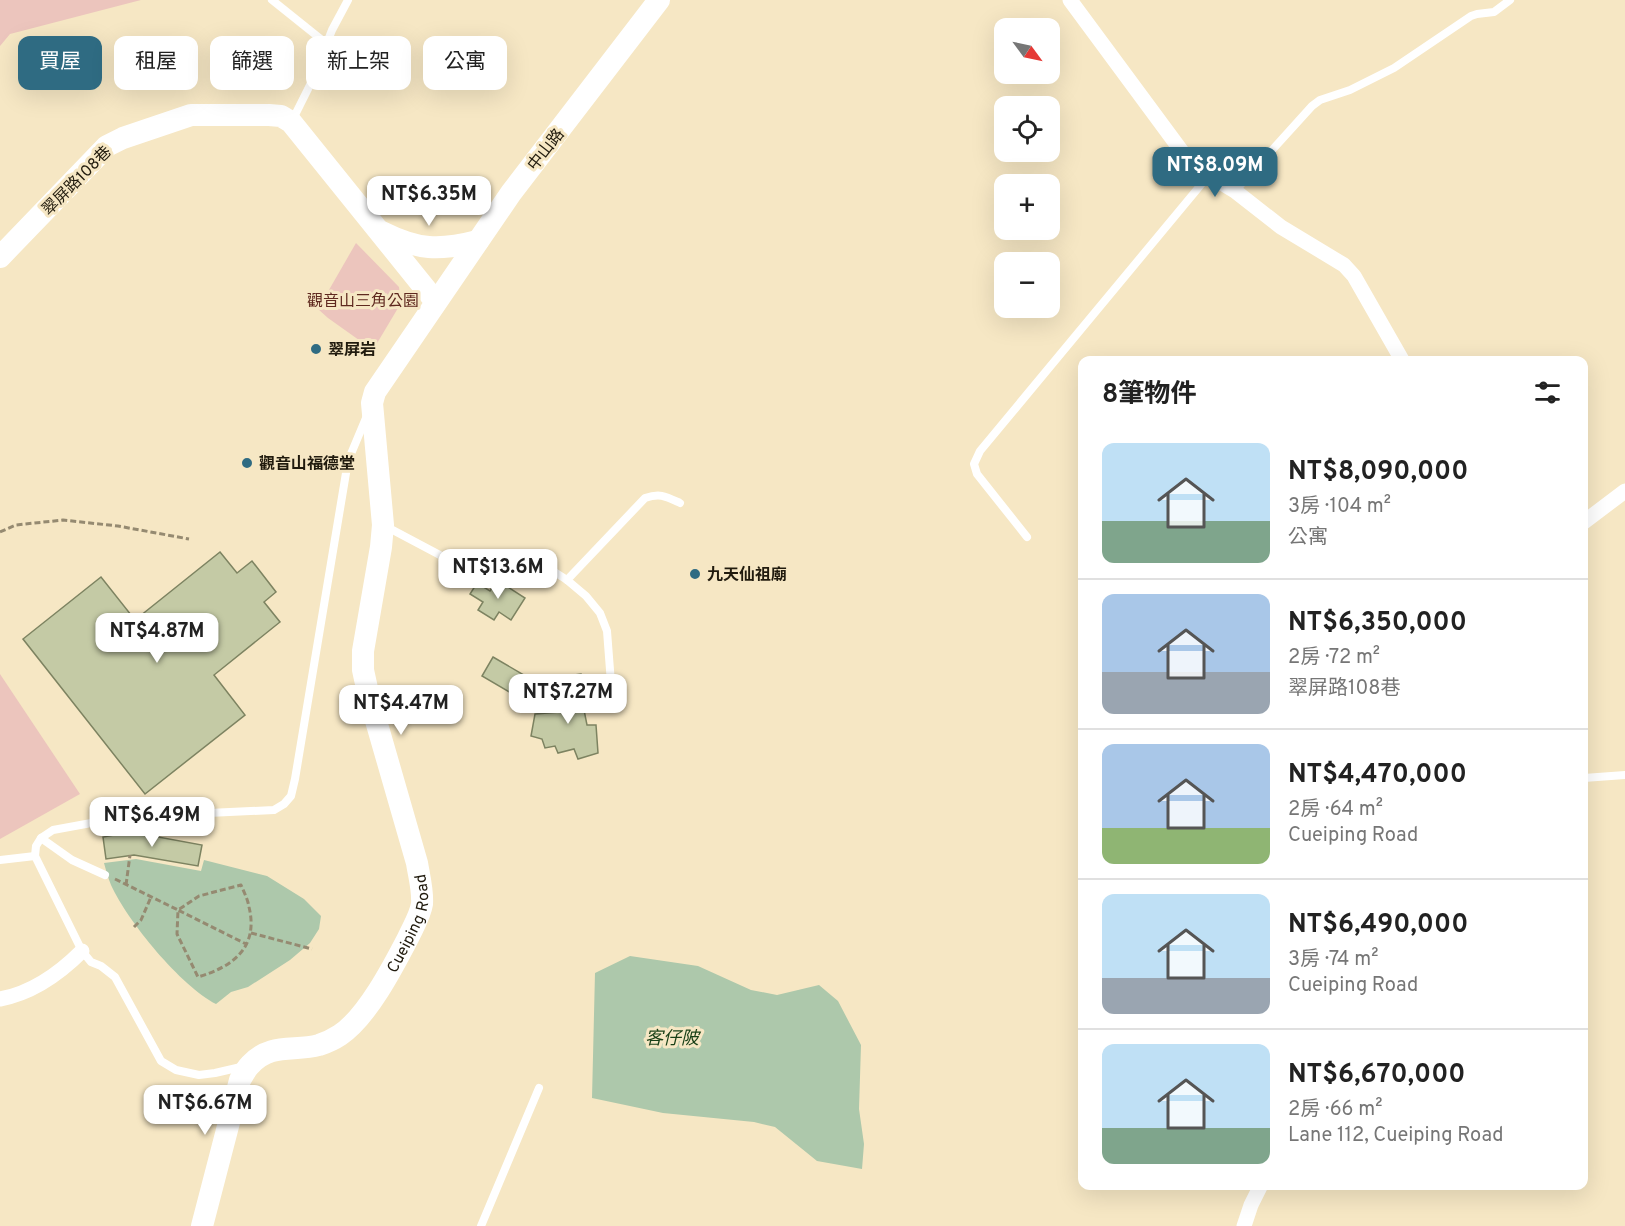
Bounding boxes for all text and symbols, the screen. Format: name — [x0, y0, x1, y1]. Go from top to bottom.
north arrow — [994, 18, 1060, 84]
map controls — [994, 18, 1060, 318]
chip: 買屋 — [18, 36, 102, 90]
chip: 租屋 — [114, 36, 198, 90]
chip: 篩選 — [210, 36, 294, 90]
chip: 新上架 — [306, 36, 411, 90]
chip: 公寓 — [423, 36, 507, 90]
button: locate — [994, 96, 1060, 162]
street label: 中山路 — [524, 125, 569, 175]
street label: 翠屏路108巷 — [39, 143, 116, 220]
pin: NT$8.09M — [1153, 147, 1277, 198]
text: NT$8.09M — [1166, 153, 1264, 179]
button: + — [994, 174, 1060, 240]
pin: NT$6.35M — [367, 176, 491, 227]
text: NT$6.35M — [381, 182, 477, 208]
button: − — [994, 252, 1060, 318]
park label: 觀音山三角公園 — [307, 292, 419, 312]
place label: 翠屏岩 — [328, 341, 376, 361]
marker: 翠屏岩 — [309, 342, 323, 356]
icon: filters — [1531, 376, 1564, 409]
text: 8筆物件 — [1102, 379, 1196, 412]
place label: 觀音山福德堂 — [259, 454, 355, 475]
marker: 觀音山福德堂 — [240, 456, 254, 470]
text: NT$8,090,000 — [1288, 456, 1468, 489]
icon: home — [1150, 467, 1222, 539]
text: 3房 · 104 m² — [1288, 494, 1391, 520]
text: 公寓 — [1288, 525, 1328, 551]
pin: NT$13.6M — [436, 549, 560, 600]
text: NT$13.6M — [452, 555, 544, 581]
place label: 九天仙祖廟 — [707, 565, 787, 586]
marker: 九天仙祖廟 — [688, 567, 702, 581]
text: NT$6,350,000 — [1288, 607, 1467, 640]
pin: NT$4.87M — [95, 613, 219, 664]
icon: home — [1150, 618, 1222, 690]
text: NT$4.87M — [109, 619, 205, 645]
text: 2房 · 72 m² — [1288, 645, 1380, 671]
pin: NT$7.27M — [506, 674, 630, 725]
text: 翠屏路108巷 — [1288, 676, 1401, 702]
text: NT$7.27M — [523, 680, 613, 706]
pin: NT$4.47M — [339, 685, 463, 736]
text: NT$4.47M — [353, 691, 449, 717]
text: NT$4,470,000 — [1288, 759, 1467, 792]
icon: home — [1150, 768, 1222, 840]
pin: NT$6.49M — [90, 797, 214, 848]
text: 2房 · 64 m² — [1288, 797, 1383, 823]
text: NT$6.49M — [104, 803, 200, 829]
text: Cueiping Road — [1288, 823, 1418, 849]
street label: Cueiping Road — [383, 872, 434, 977]
text: NT$6,490,000 — [1288, 909, 1468, 942]
icon: home — [1150, 918, 1222, 990]
text: 3房 · 74 m² — [1288, 947, 1378, 973]
text: Cueiping Road — [1288, 973, 1418, 999]
water label: 客仔陂 — [645, 1028, 702, 1051]
text: NT$6,670,000 — [1288, 1059, 1465, 1092]
icon: home — [1150, 1068, 1222, 1140]
pin: NT$6.67M — [143, 1085, 267, 1136]
text: NT$6.67M — [158, 1091, 252, 1117]
text: 2房 · 66 m² — [1288, 1097, 1382, 1123]
text: Lane 112, Cueiping Road — [1288, 1123, 1503, 1149]

